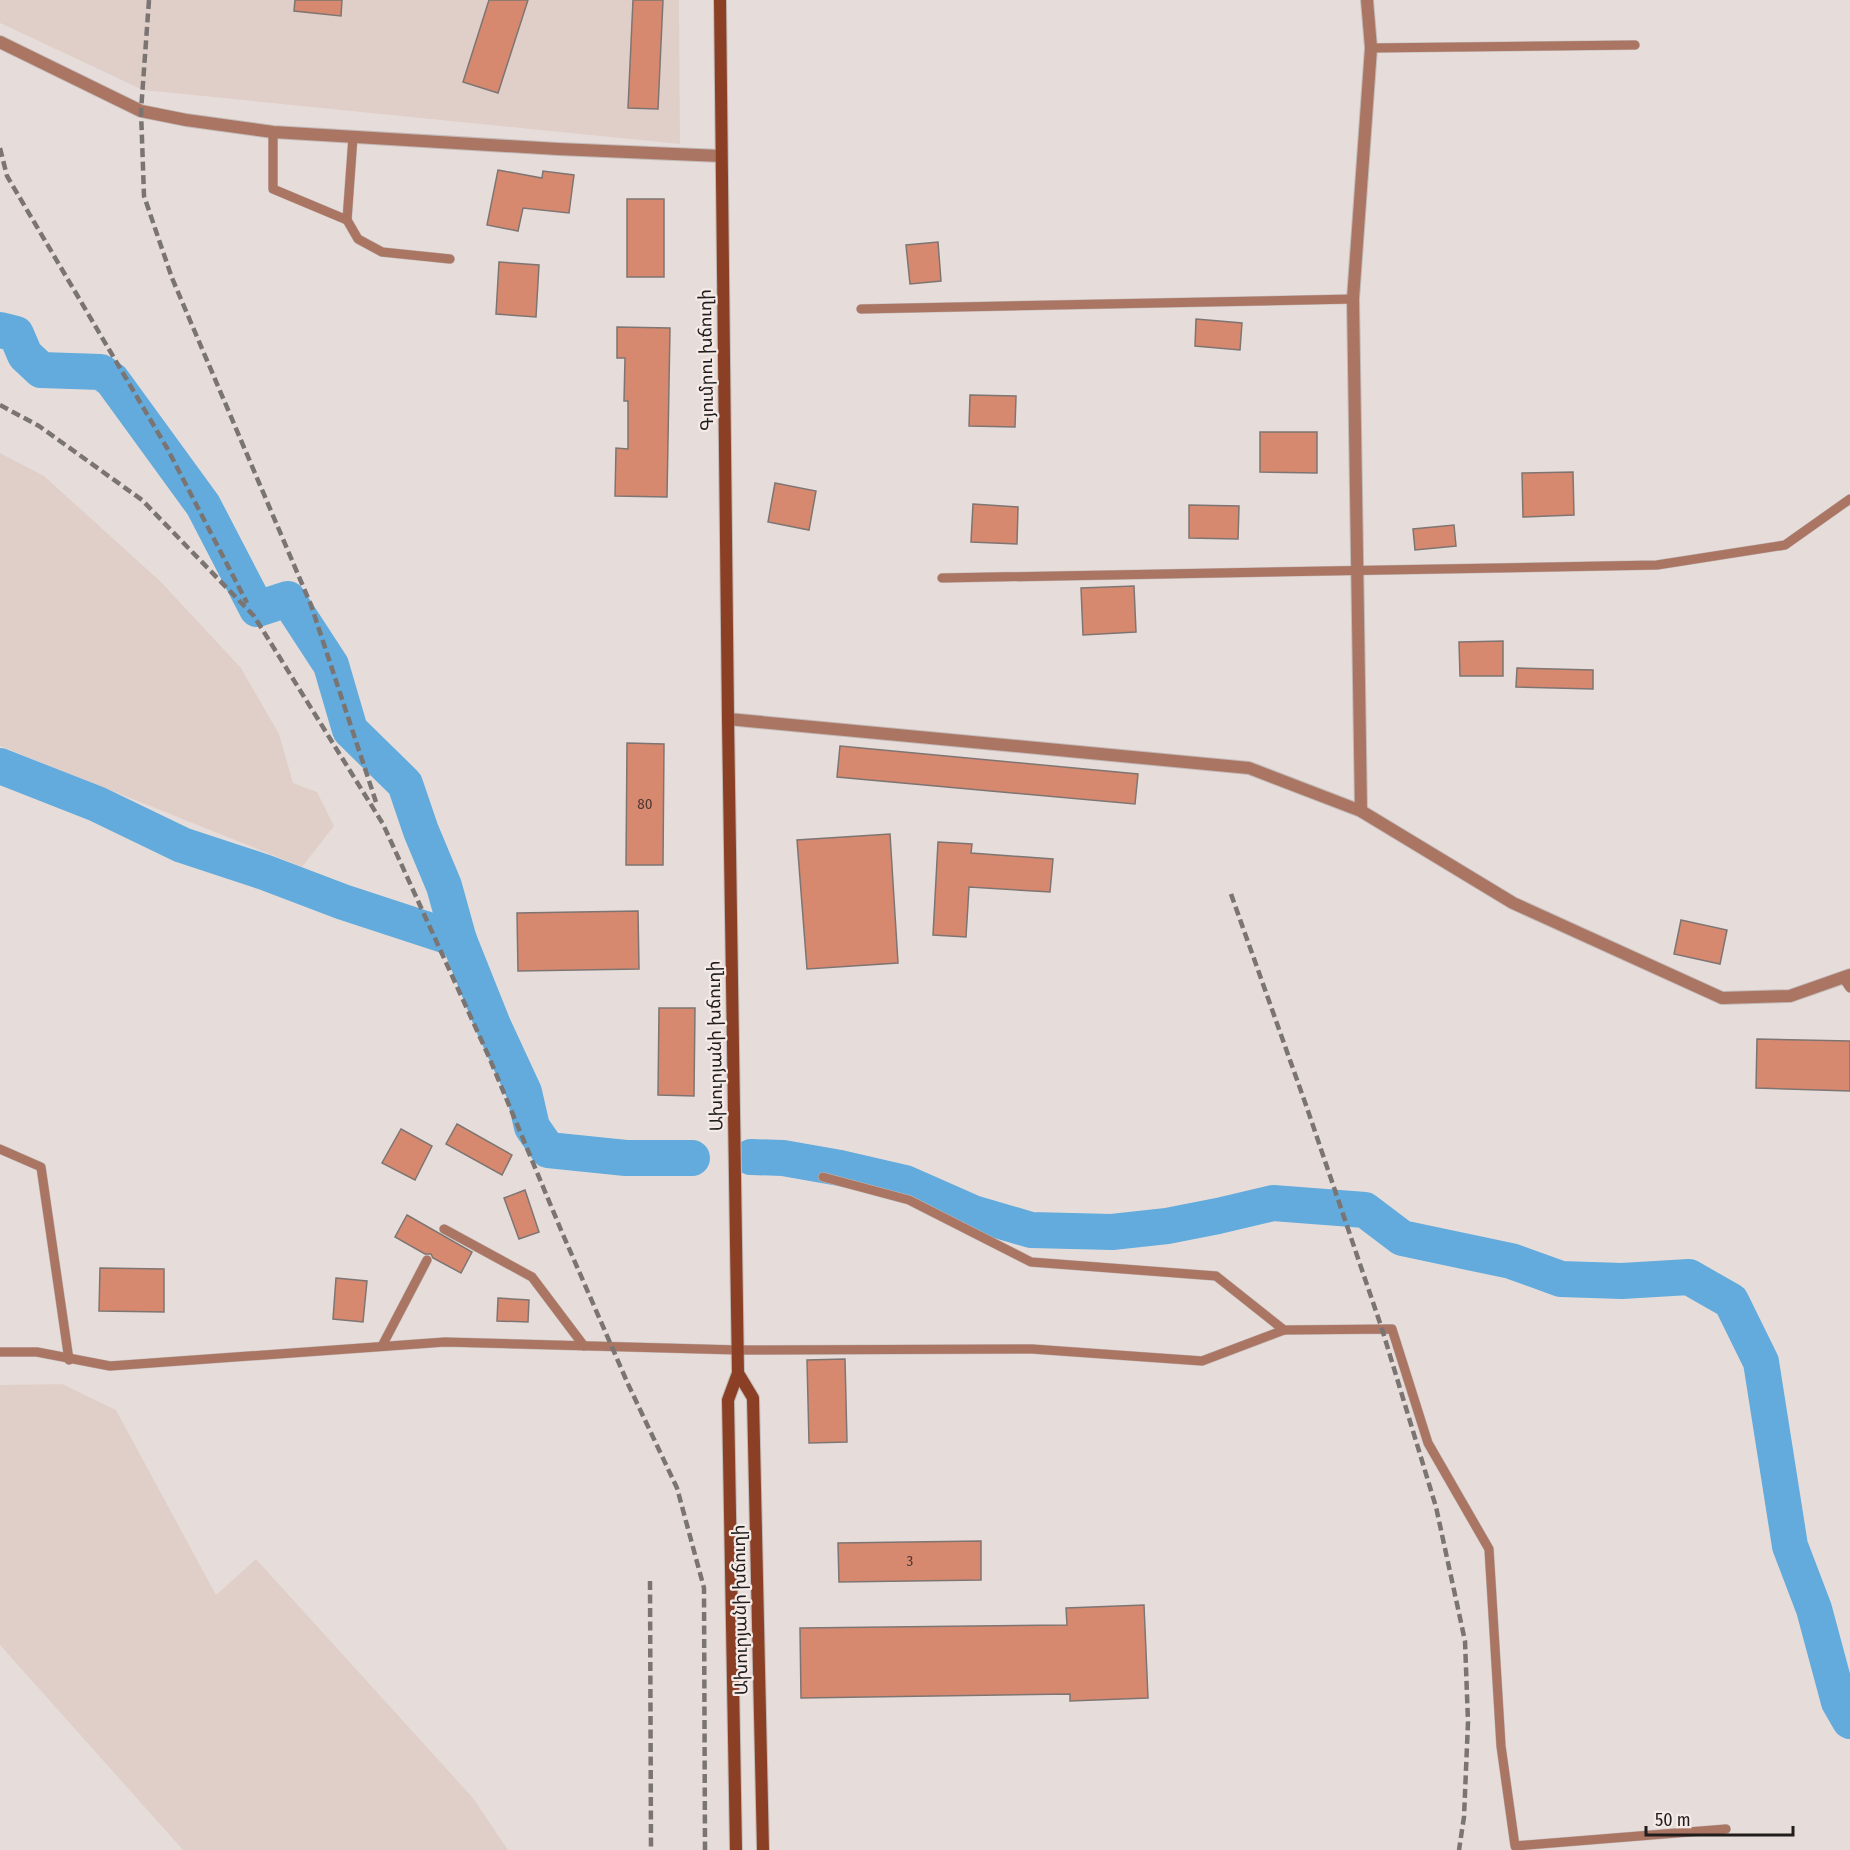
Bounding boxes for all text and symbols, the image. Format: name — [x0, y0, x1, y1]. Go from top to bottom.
street label: Գյումրու խճուղի — [694, 289, 718, 431]
house number: 80 — [637, 795, 653, 813]
street label: Ախուրյանի խճուղի — [703, 960, 727, 1132]
street label: Ախուրյանի խճուղի — [728, 1524, 752, 1696]
house number: 3 — [907, 1552, 914, 1570]
scale bar — [1646, 1799, 1793, 1837]
text: 50 m — [1655, 1809, 1691, 1831]

